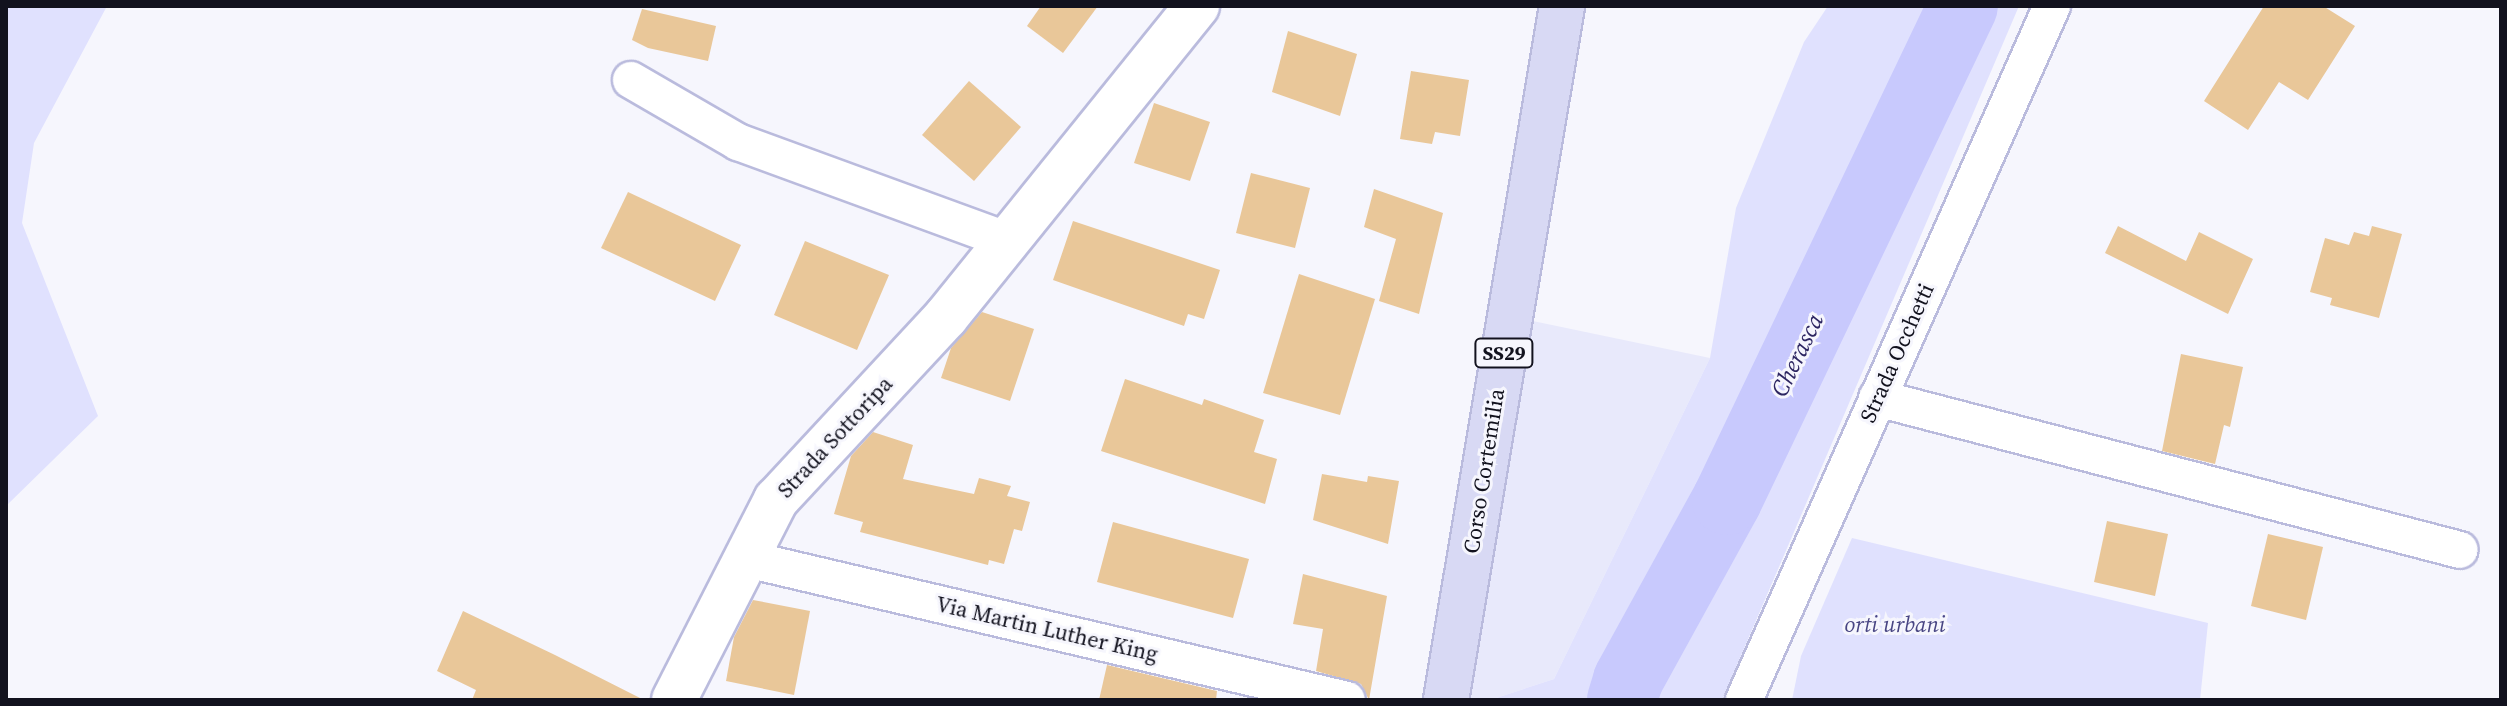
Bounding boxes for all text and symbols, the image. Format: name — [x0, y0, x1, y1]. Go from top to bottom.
street label: Strada Occhetti — [1855, 279, 1939, 427]
water label: Cherasca — [1765, 309, 1829, 401]
road number: SS29 — [1474, 337, 1534, 369]
street label: Strada Sottoripa — [772, 371, 898, 503]
street label: Corso Cortemilia — [1458, 387, 1510, 555]
street label: Via Martin Luther King — [934, 591, 1160, 667]
park label: orti urbani — [1844, 612, 1946, 638]

